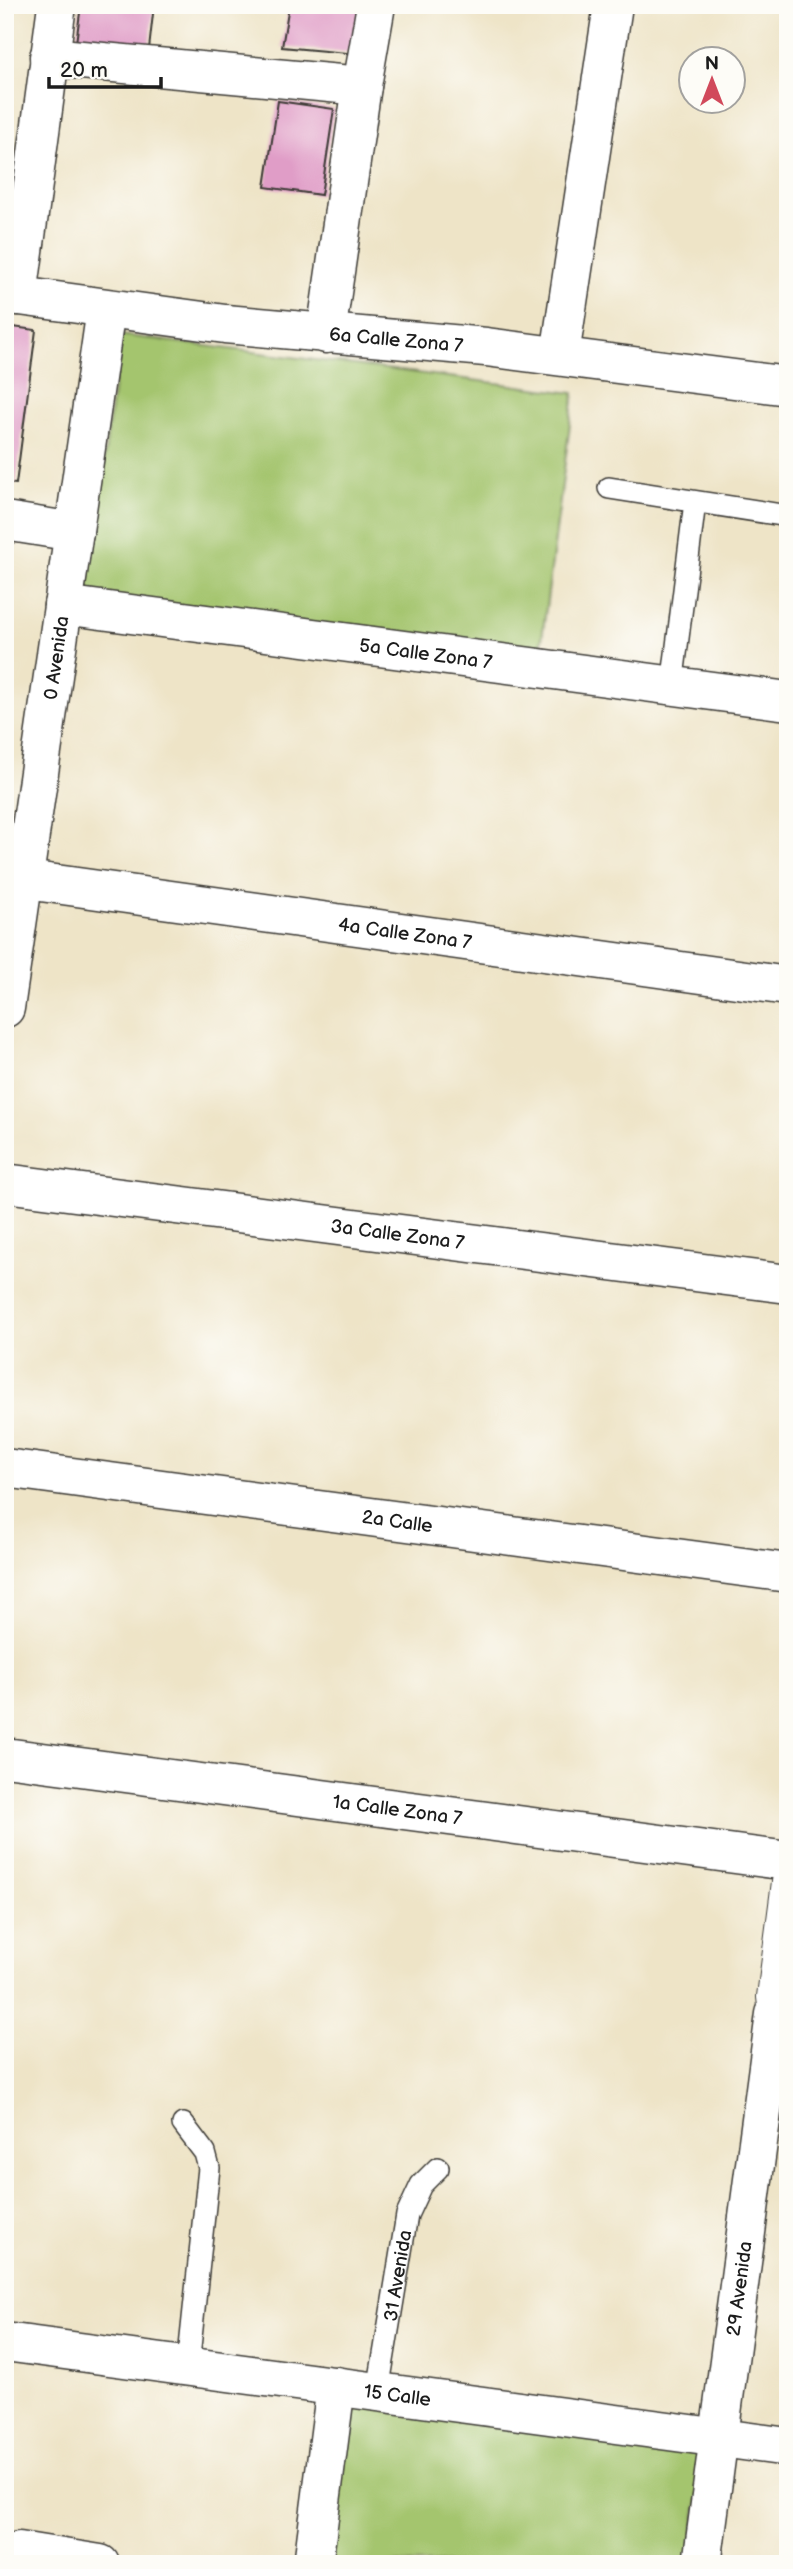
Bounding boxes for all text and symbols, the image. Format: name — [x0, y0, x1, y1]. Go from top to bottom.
scale bar — [49, 46, 161, 90]
north arrow — [678, 46, 748, 116]
text: N — [705, 53, 719, 76]
text: 20 m — [60, 58, 108, 83]
street label: 6a Calle Zona 7 — [328, 323, 465, 358]
street label: 0 Avenida — [40, 614, 75, 701]
street label: 5a Calle Zona 7 — [358, 634, 494, 675]
street label: 4a Calle Zona 7 — [337, 914, 474, 955]
street label: 3a Calle Zona 7 — [329, 1215, 466, 1255]
street label: 2a Calle — [361, 1506, 434, 1538]
street label: 1a Calle Zona 7 — [331, 1791, 464, 1831]
street label: 31 Avenida — [380, 2228, 417, 2323]
street label: 29 Avenida — [722, 2240, 758, 2337]
street label: 15 Calle — [362, 2380, 432, 2412]

